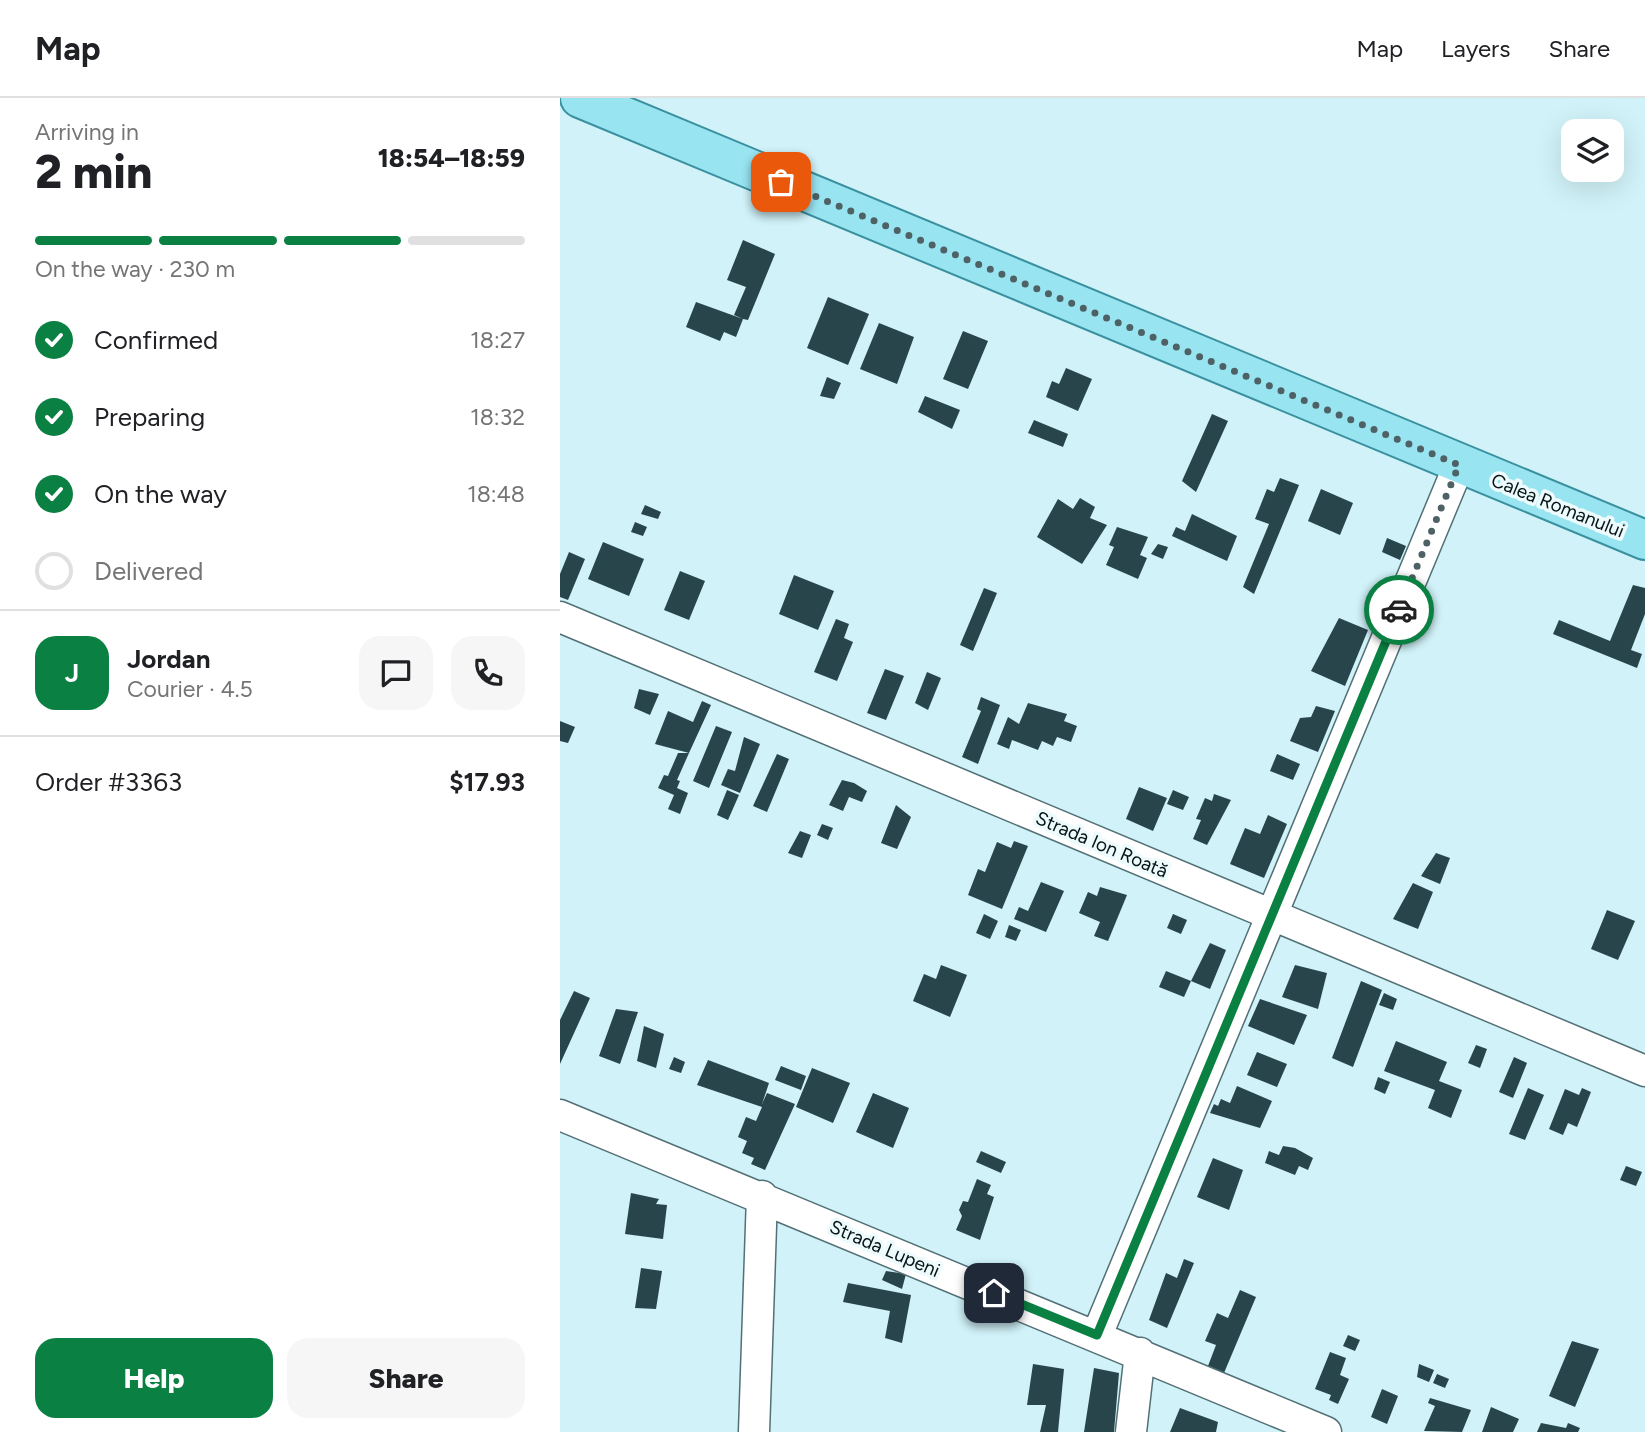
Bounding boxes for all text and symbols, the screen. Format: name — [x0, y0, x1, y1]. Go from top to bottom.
text: Map — [35, 29, 101, 68]
text: Map — [1356, 34, 1403, 63]
text: Layers — [1441, 34, 1510, 63]
text: Share — [1548, 34, 1610, 63]
text: Arriving in — [35, 118, 139, 146]
map controls — [1561, 119, 1624, 182]
button: layers — [1561, 119, 1624, 182]
text: 18:54–18:59 — [378, 142, 525, 174]
text: 2 min — [35, 144, 152, 200]
pin — [751, 152, 811, 212]
icon: bag — [762, 163, 800, 201]
text: On the way · 230 m — [35, 255, 235, 283]
icon: check — [35, 321, 73, 359]
text: Confirmed — [94, 324, 218, 356]
text: 18:27 — [470, 326, 525, 354]
icon: check — [35, 398, 73, 436]
text: Preparing — [94, 401, 205, 433]
text: 18:32 — [470, 403, 525, 431]
street label: Calea Romanului — [1488, 468, 1628, 543]
icon: check — [35, 475, 73, 513]
text: On the way — [94, 478, 227, 510]
text: 18:48 — [467, 480, 525, 508]
text: Delivered — [94, 555, 203, 587]
courier — [1364, 575, 1434, 645]
icon: car — [1380, 591, 1418, 629]
button: chat — [359, 636, 433, 710]
button: phone — [451, 636, 525, 710]
text: Jordan — [127, 643, 210, 675]
text: J — [65, 657, 79, 689]
text: Courier · 4.5 — [127, 675, 253, 703]
text: Order #3363 — [35, 766, 182, 798]
text: $17.93 — [449, 766, 525, 798]
street label: Strada Ion Roată — [1032, 806, 1171, 883]
street label: Strada Lupeni — [826, 1215, 943, 1282]
pin — [964, 1263, 1024, 1323]
icon: home — [975, 1274, 1013, 1312]
button: Help — [35, 1338, 273, 1418]
button: Share — [287, 1338, 525, 1418]

